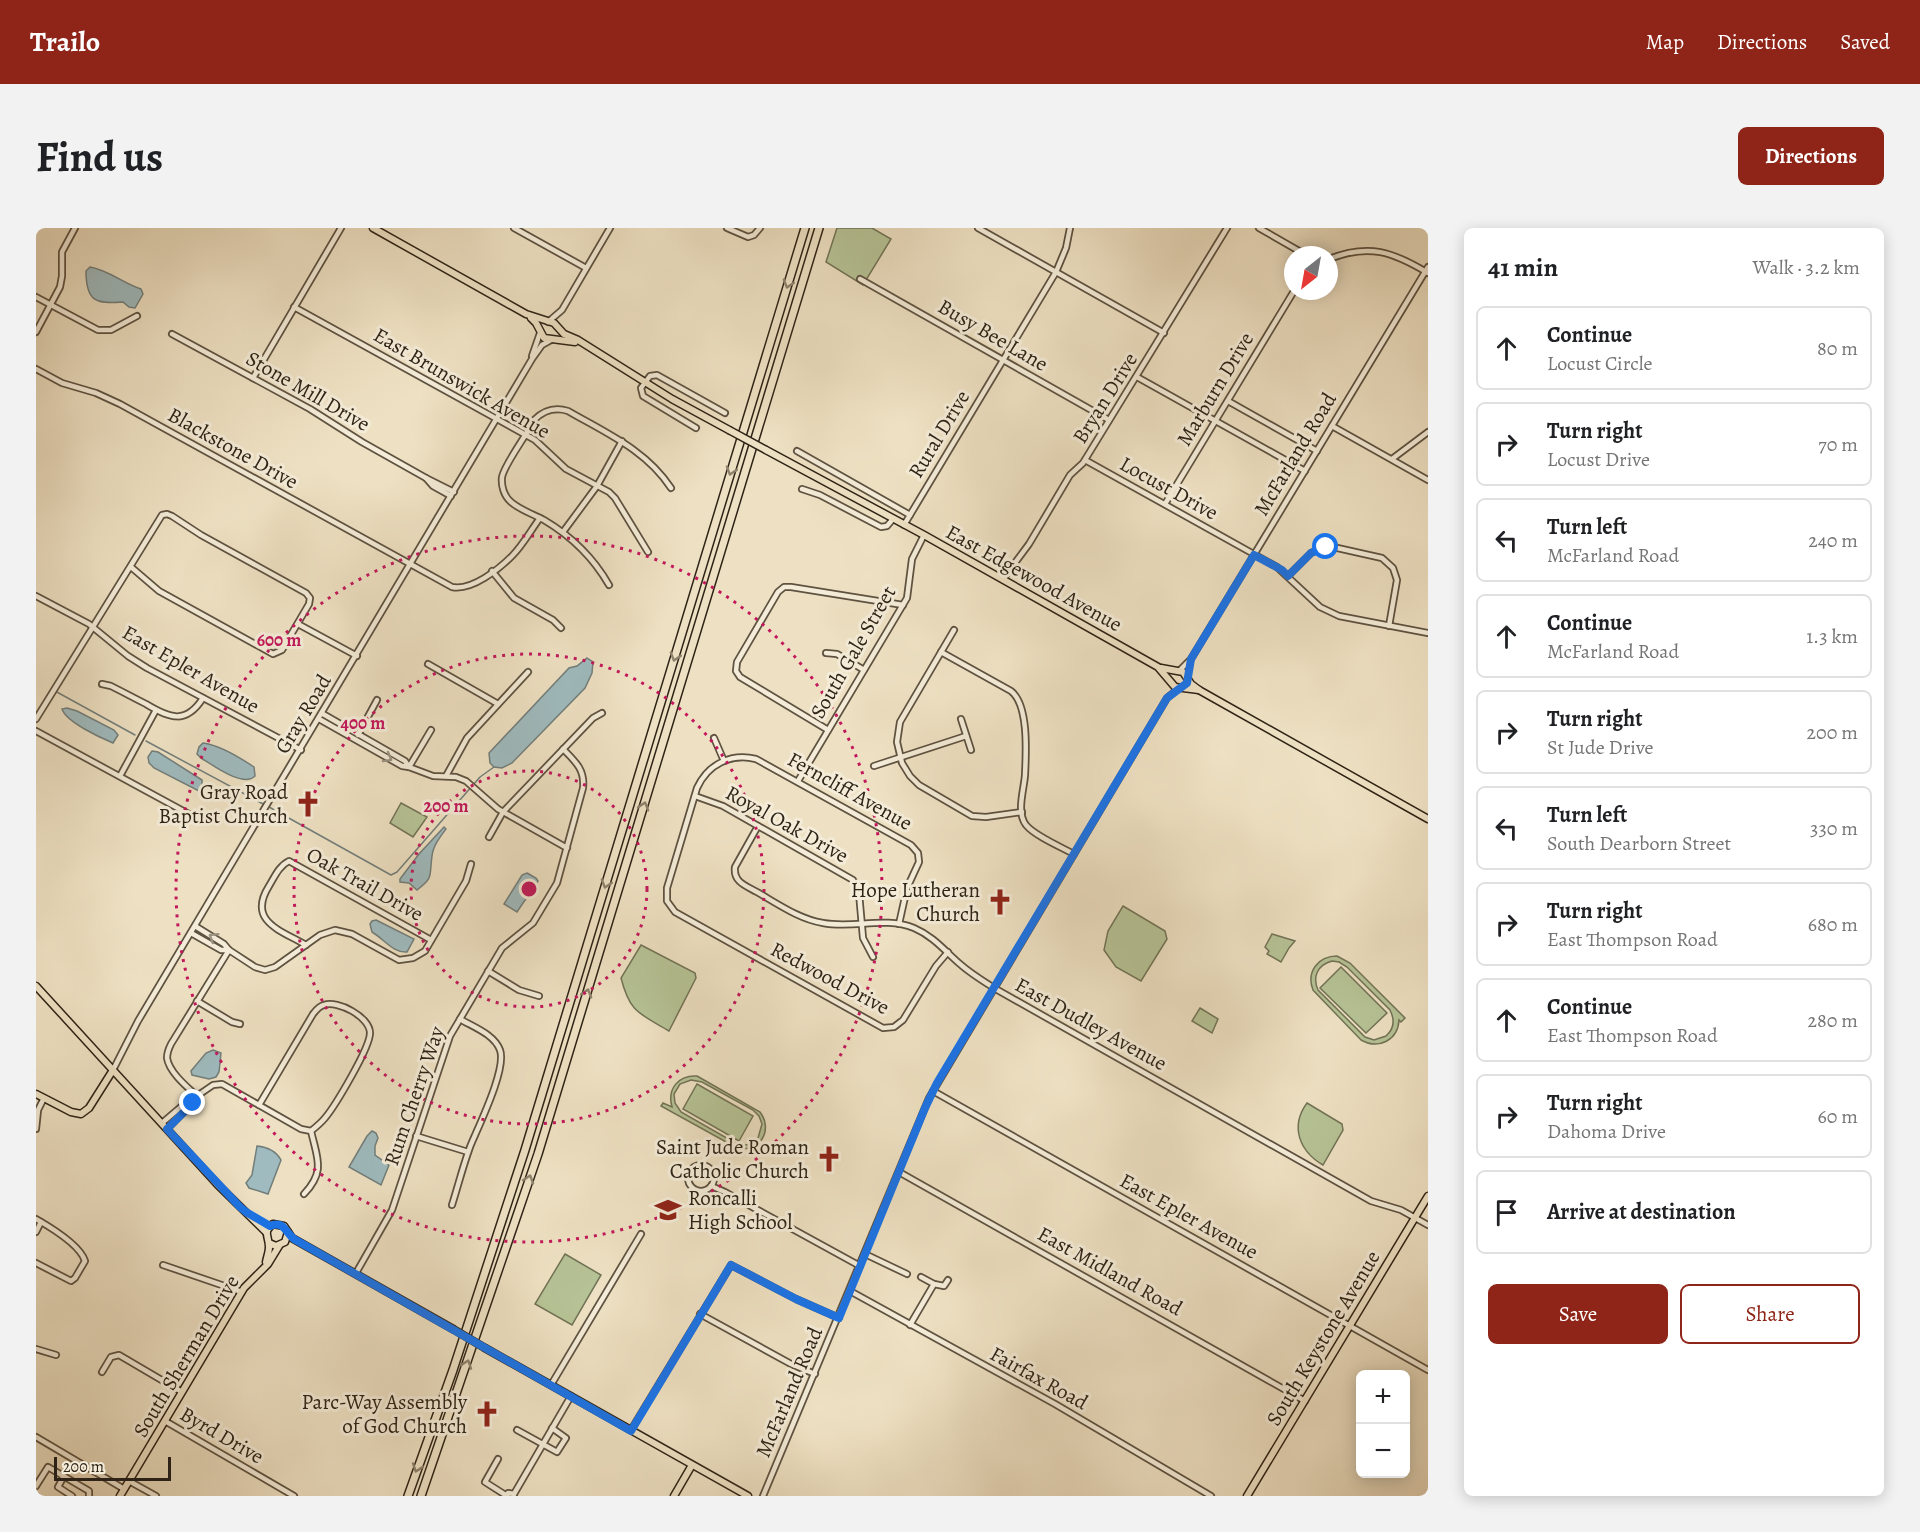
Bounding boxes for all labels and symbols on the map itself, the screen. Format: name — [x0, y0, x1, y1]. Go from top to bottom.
north arrow — [1284, 246, 1338, 300]
one-way arrow — [783, 278, 795, 289]
street label: Busy Bee Lane — [933, 292, 1053, 378]
street label: East Brunswick Avenue — [368, 321, 556, 445]
street label: Marburn Drive — [1170, 327, 1260, 451]
street label: Stone Mill Drive — [241, 344, 375, 438]
street label: Bryan Drive — [1066, 347, 1144, 449]
street label: Rural Drive — [902, 385, 976, 483]
street label: McFarland Road — [1247, 387, 1343, 521]
street label: Blackstone Drive — [163, 401, 303, 495]
street label: Locust Drive — [1115, 450, 1223, 526]
one-way arrow — [726, 465, 738, 476]
street label: East Edgewood Avenue — [941, 518, 1127, 638]
route start — [1312, 533, 1338, 559]
street label: South Gale Street — [804, 581, 902, 723]
street label: East Epler Avenue — [117, 618, 265, 720]
text: 600 m — [257, 628, 301, 652]
one-way arrow — [670, 651, 682, 662]
street label: Gray Road — [268, 668, 338, 759]
text: 400 m — [341, 711, 385, 735]
street label: Ferncliff Avenue — [783, 745, 917, 837]
one-way arrow — [382, 751, 393, 762]
place label: Gray Road Baptist Church — [159, 778, 289, 830]
street label: Royal Oak Drive — [721, 779, 853, 869]
church icon: Gray Road Baptist Church — [293, 789, 323, 819]
text: 200 m — [423, 794, 469, 818]
one-way arrow — [637, 801, 649, 812]
street label: Oak Trail Drive — [301, 840, 429, 928]
place label: Hope Lutheran Church — [851, 876, 980, 928]
one-way arrow — [601, 878, 613, 889]
centre of rings — [519, 879, 539, 899]
church icon: Hope Lutheran Church — [985, 887, 1015, 917]
one-way arrow — [209, 933, 219, 945]
street label: Redwood Drive — [766, 935, 894, 1021]
street label: East Dudley Avenue — [1010, 971, 1172, 1077]
one-way arrow — [580, 988, 592, 998]
street label: Rum Cherry Way — [377, 1022, 451, 1169]
route end — [179, 1089, 205, 1115]
place label: Saint Jude Roman Catholic Church — [656, 1133, 809, 1185]
church icon: Saint Jude Roman Catholic Church — [814, 1144, 844, 1174]
street label: East Epler Avenue — [1115, 1166, 1263, 1266]
one-way arrow — [522, 1174, 535, 1185]
place label: Roncalli High School — [688, 1184, 792, 1236]
school or university icon: Roncalli High School — [653, 1195, 683, 1225]
street label: East Midland Road — [1033, 1220, 1188, 1323]
street label: South Keystone Avenue — [1260, 1245, 1386, 1431]
street label: South Sherman Drive — [126, 1270, 246, 1442]
street label: McFarland Road — [749, 1322, 829, 1461]
street label: Fairfax Road — [985, 1340, 1094, 1417]
one-way arrow — [460, 1359, 473, 1370]
place label: Parc-Way Assembly of God Church — [301, 1388, 468, 1440]
church icon: Parc-Way Assembly of God Church — [472, 1399, 502, 1429]
street label: Byrd Drive — [175, 1400, 269, 1470]
scale bar — [54, 1454, 171, 1482]
one-way arrow — [412, 1463, 425, 1473]

